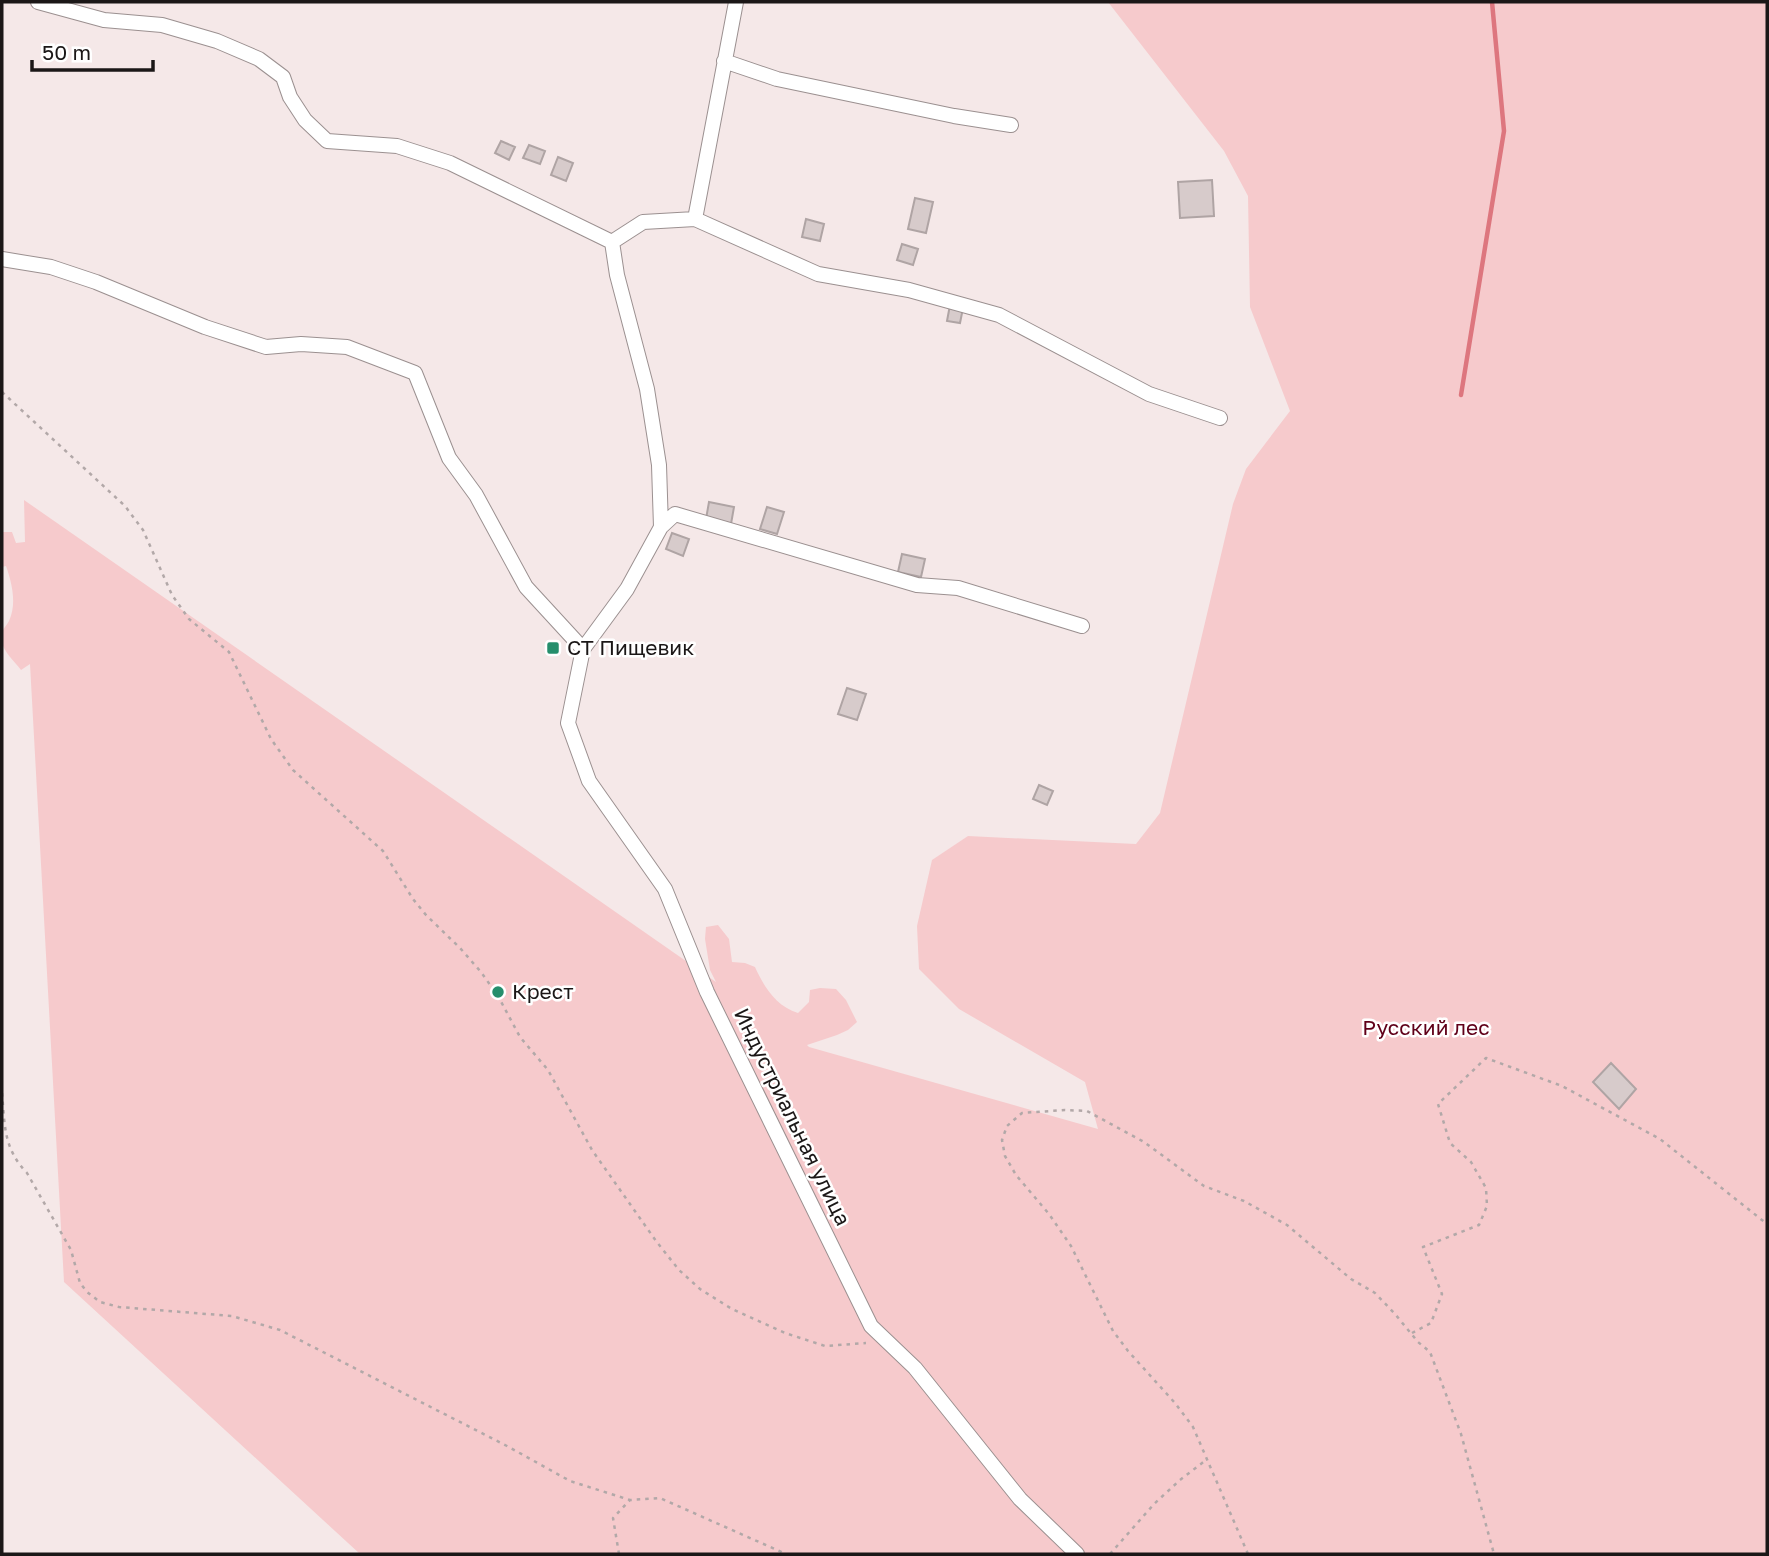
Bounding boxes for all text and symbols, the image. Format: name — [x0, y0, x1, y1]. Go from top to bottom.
scale bar — [32, 28, 152, 72]
text: 50 m — [42, 39, 91, 65]
place label: СТ Пищевик — [567, 634, 694, 660]
marker: СТ Пищевик — [545, 640, 561, 656]
place label: Крест — [512, 978, 574, 1004]
marker: Крест — [490, 984, 506, 1000]
street label: Индустриальная улица — [729, 1004, 857, 1230]
park label: Русский лес — [1362, 1014, 1490, 1040]

